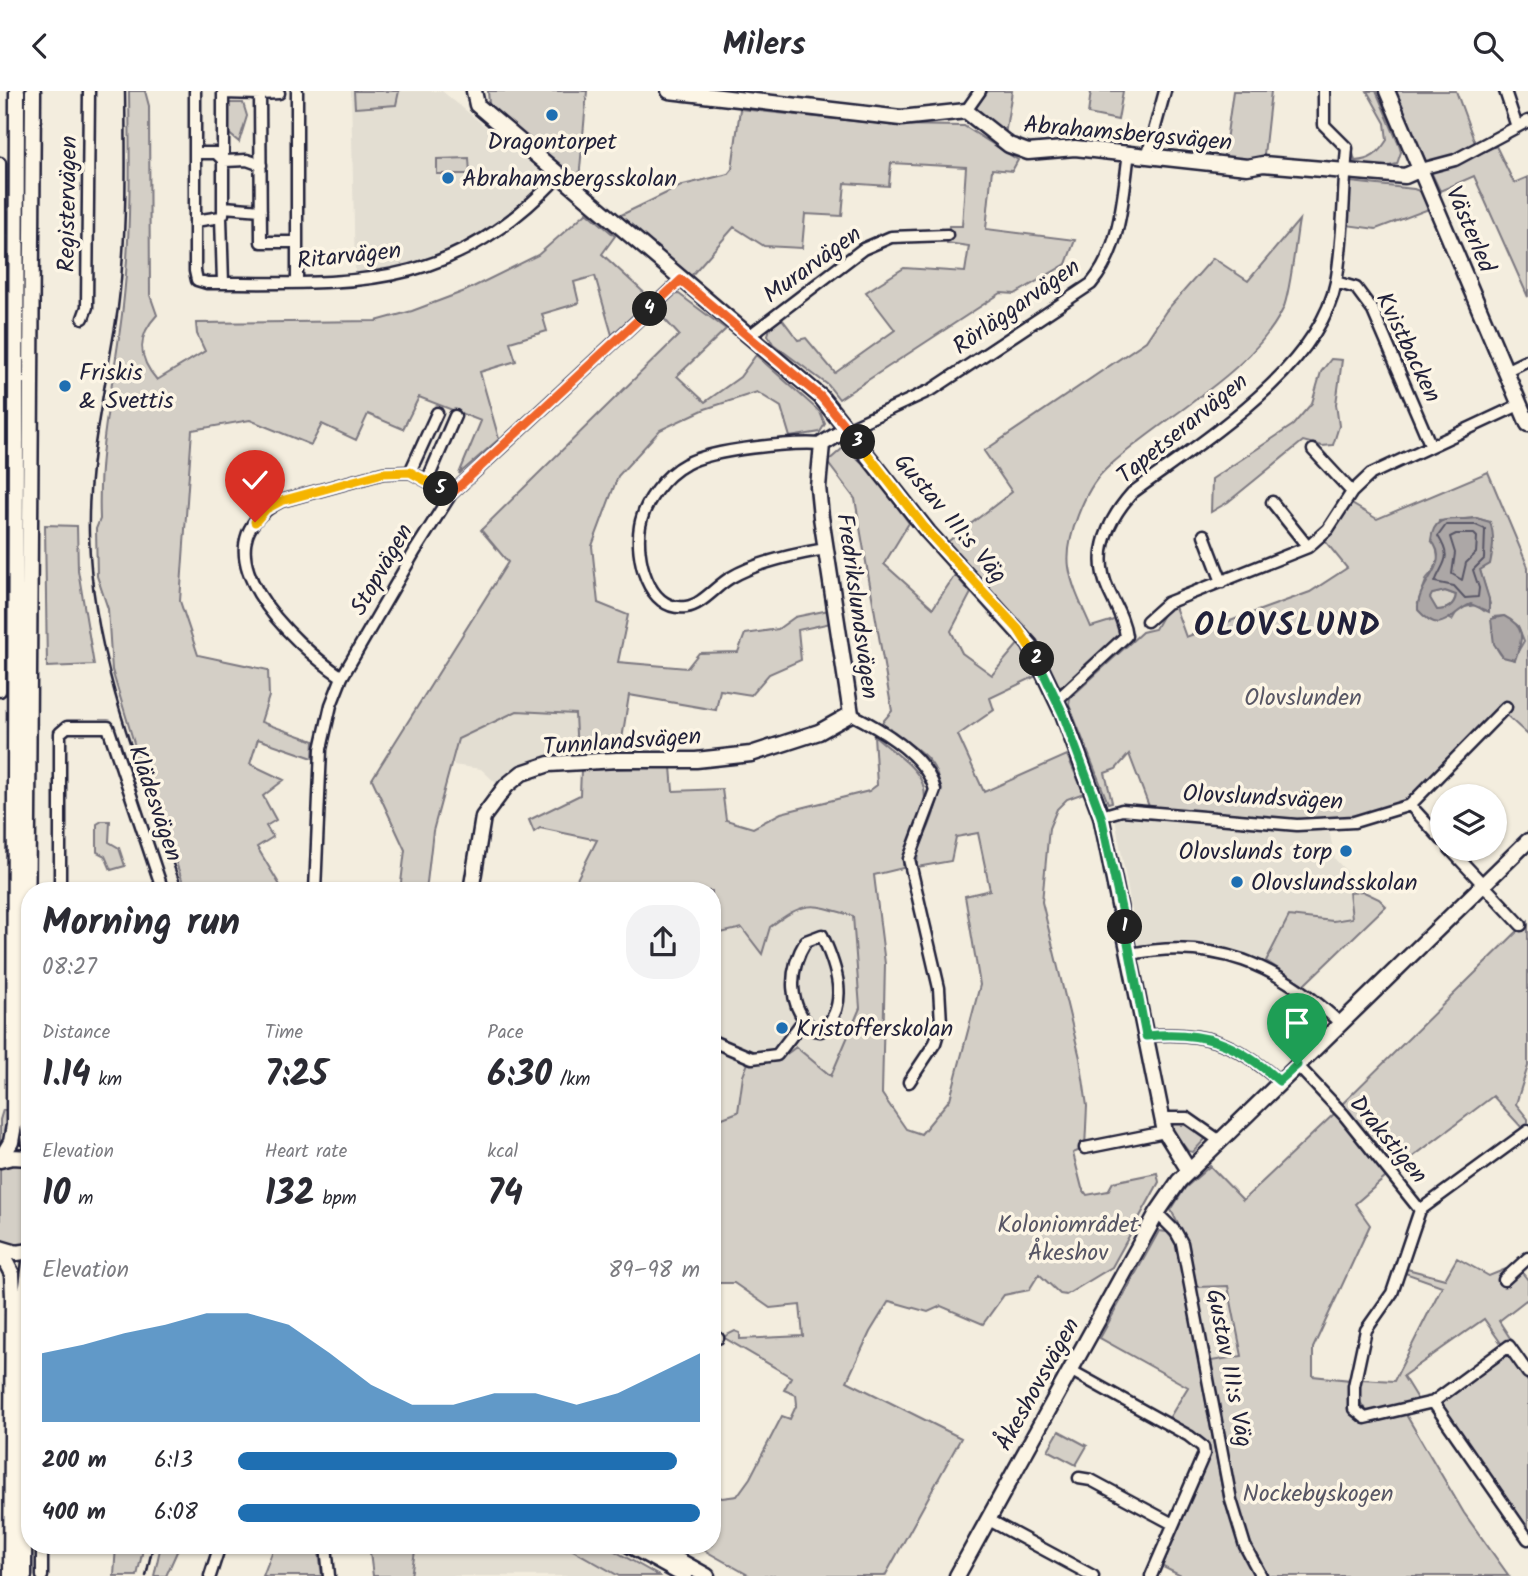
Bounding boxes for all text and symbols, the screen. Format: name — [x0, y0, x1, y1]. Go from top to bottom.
text: Milers — [722, 20, 806, 71]
icon: back — [21, 27, 59, 65]
icon: search — [1469, 27, 1507, 65]
street label: Abrahamsbergsvägen — [1022, 106, 1234, 163]
marker: Dragontorpet — [544, 107, 560, 123]
place label: Dragontorpet — [487, 123, 617, 162]
street label: Registervägen — [48, 135, 89, 273]
place label: Abrahamsbergsskolan — [462, 160, 677, 199]
marker: Abrahamsbergsskolan — [440, 170, 456, 186]
street label: Västerled — [1434, 180, 1506, 280]
street label: Murarvägen — [755, 216, 870, 315]
street label: Ritarvägen — [295, 232, 403, 281]
street label: Rörläggarvägen — [945, 249, 1089, 366]
street label: Kvistbacken — [1364, 286, 1451, 410]
pin: 4 — [632, 291, 668, 326]
text: 4 — [644, 293, 655, 323]
place label: Friskis & Svettis — [79, 354, 174, 421]
street label: Tapetserarvägen — [1108, 364, 1257, 495]
marker: Friskis & Svettis — [57, 378, 73, 394]
pin: 3 — [840, 425, 876, 459]
text: 3 — [852, 426, 863, 456]
street label: Gustav III:s Väg — [883, 445, 1016, 593]
pin — [225, 450, 285, 522]
icon: check — [236, 461, 274, 499]
pin: 5 — [424, 471, 458, 507]
text: 5 — [436, 473, 445, 503]
street label: Fredrikslundsvägen — [824, 511, 889, 702]
street label: Stopvägen — [340, 516, 424, 623]
district label: OLOVSLUND — [1194, 601, 1382, 652]
pin: 2 — [1020, 641, 1054, 677]
text: 2 — [1031, 643, 1042, 673]
park label: Olovslunden — [1244, 679, 1362, 718]
street label: Tunnlandsvägen — [542, 718, 703, 767]
street label: Klädesvägen — [116, 740, 193, 867]
street label: Olovslundsvägen — [1182, 775, 1344, 822]
map controls — [1430, 784, 1507, 861]
button: layers — [1430, 784, 1507, 861]
place label: Olovslunds torp — [1179, 833, 1333, 872]
marker: Olovslunds torp — [1338, 843, 1354, 859]
place label: Olovslundsskolan — [1251, 864, 1418, 903]
marker: Olovslundsskolan — [1229, 874, 1245, 890]
text: Morning run — [42, 894, 240, 954]
button: share — [626, 905, 700, 979]
pin: 1 — [1108, 909, 1142, 945]
text: 1 — [1122, 911, 1127, 941]
text: 08:27 — [42, 950, 97, 986]
pin — [1267, 993, 1327, 1065]
icon: arrive — [1278, 1004, 1316, 1042]
place label: Kristofferskolan — [796, 1010, 953, 1049]
text: Distance — [42, 1018, 110, 1048]
text: Time — [265, 1018, 303, 1048]
text: Pace — [487, 1018, 524, 1048]
marker: Kristofferskolan — [774, 1020, 790, 1036]
text: 1.14 — [42, 1048, 91, 1104]
text: 7:25 — [265, 1048, 328, 1104]
text: 6:30 — [487, 1048, 552, 1104]
text: km — [91, 1065, 122, 1095]
text: /km — [552, 1065, 590, 1095]
street label: Drakstigen — [1339, 1087, 1437, 1193]
text: Elevation — [42, 1137, 114, 1167]
text: Heart rate — [265, 1137, 347, 1167]
text: kcal — [487, 1137, 518, 1167]
text: 10 — [42, 1167, 71, 1223]
text: 132 — [265, 1167, 315, 1223]
text: 74 — [487, 1167, 523, 1223]
text: m — [71, 1184, 93, 1214]
text: bpm — [315, 1184, 357, 1214]
park label: Koloniområdet Åkeshov — [997, 1206, 1140, 1273]
text: Elevation — [42, 1253, 129, 1289]
text: 89–98 m — [608, 1253, 700, 1289]
street label: Gustav III:s Väg — [1194, 1286, 1263, 1451]
street label: Åkeshovsvägen — [986, 1311, 1091, 1459]
text: 200 m — [42, 1443, 107, 1479]
text: 6:13 — [154, 1443, 193, 1479]
park label: Nockebyskogen — [1242, 1475, 1394, 1514]
text: 400 m — [42, 1495, 106, 1531]
text: 6:08 — [154, 1495, 198, 1531]

